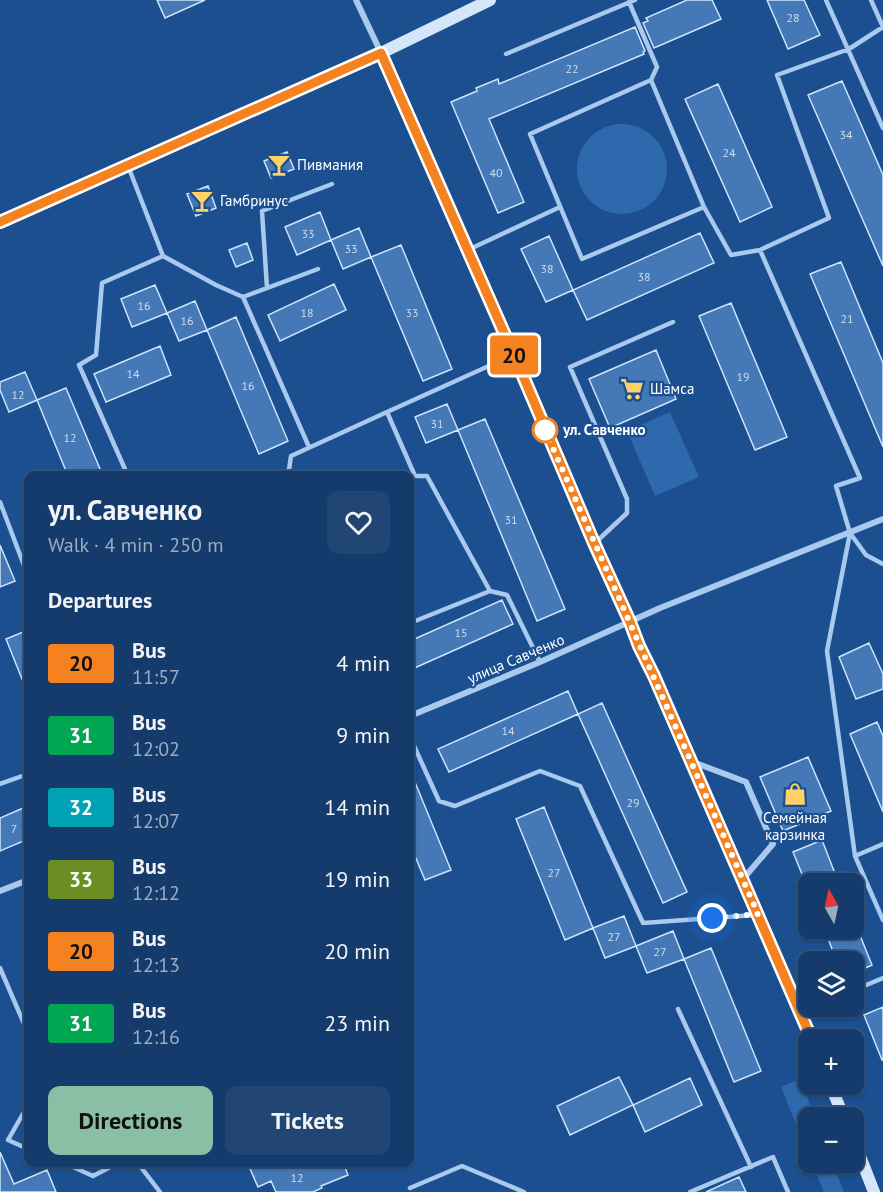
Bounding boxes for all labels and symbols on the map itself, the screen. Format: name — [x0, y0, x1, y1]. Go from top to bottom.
house number: 28 — [786, 10, 800, 25]
house number: 22 — [565, 61, 579, 76]
house number: 34 — [839, 127, 853, 142]
house number: 24 — [722, 145, 736, 160]
bar icon: Пивмания — [266, 152, 292, 178]
place label: Пивмания — [297, 155, 363, 174]
house number: 40 — [489, 165, 503, 180]
bar icon: Гамбринус — [189, 188, 215, 214]
place label: Гамбринус — [220, 191, 288, 210]
house number: 33 — [301, 226, 315, 241]
house number: 33 — [344, 241, 358, 256]
house number: 38 — [540, 261, 554, 276]
house number: 38 — [637, 269, 651, 284]
house number: 16 — [137, 298, 151, 313]
house number: 18 — [300, 305, 314, 320]
house number: 33 — [405, 305, 419, 320]
house number: 21 — [840, 311, 854, 326]
house number: 16 — [180, 313, 194, 328]
line badge: 20 — [487, 336, 541, 374]
house number: 14 — [126, 366, 140, 381]
house number: 19 — [736, 369, 750, 384]
supermarket icon: Шамса — [619, 376, 645, 402]
house number: 16 — [241, 378, 255, 393]
place label: Шамса — [650, 379, 694, 398]
house number: 12 — [11, 387, 25, 402]
house number: 31 — [430, 416, 444, 431]
marker: ул. Савченко — [532, 417, 558, 443]
place label: ул. Савченко — [562, 420, 646, 439]
house number: 12 — [63, 430, 77, 445]
house number: 31 — [504, 512, 518, 527]
house number: 15 — [454, 625, 468, 640]
street label: улица Савченко — [464, 630, 567, 688]
house number: 14 — [501, 723, 515, 738]
shop icon: Семейная карзинка — [782, 781, 808, 807]
house number: 29 — [626, 795, 640, 810]
place label: Семейная карзинка — [763, 808, 827, 844]
house number: 7 — [11, 821, 17, 836]
house number: 27 — [547, 865, 561, 880]
north arrow — [798, 873, 864, 939]
your location — [697, 903, 727, 933]
house number: 27 — [607, 929, 621, 944]
house number: 27 — [653, 944, 667, 959]
house number: 12 — [290, 1170, 304, 1185]

